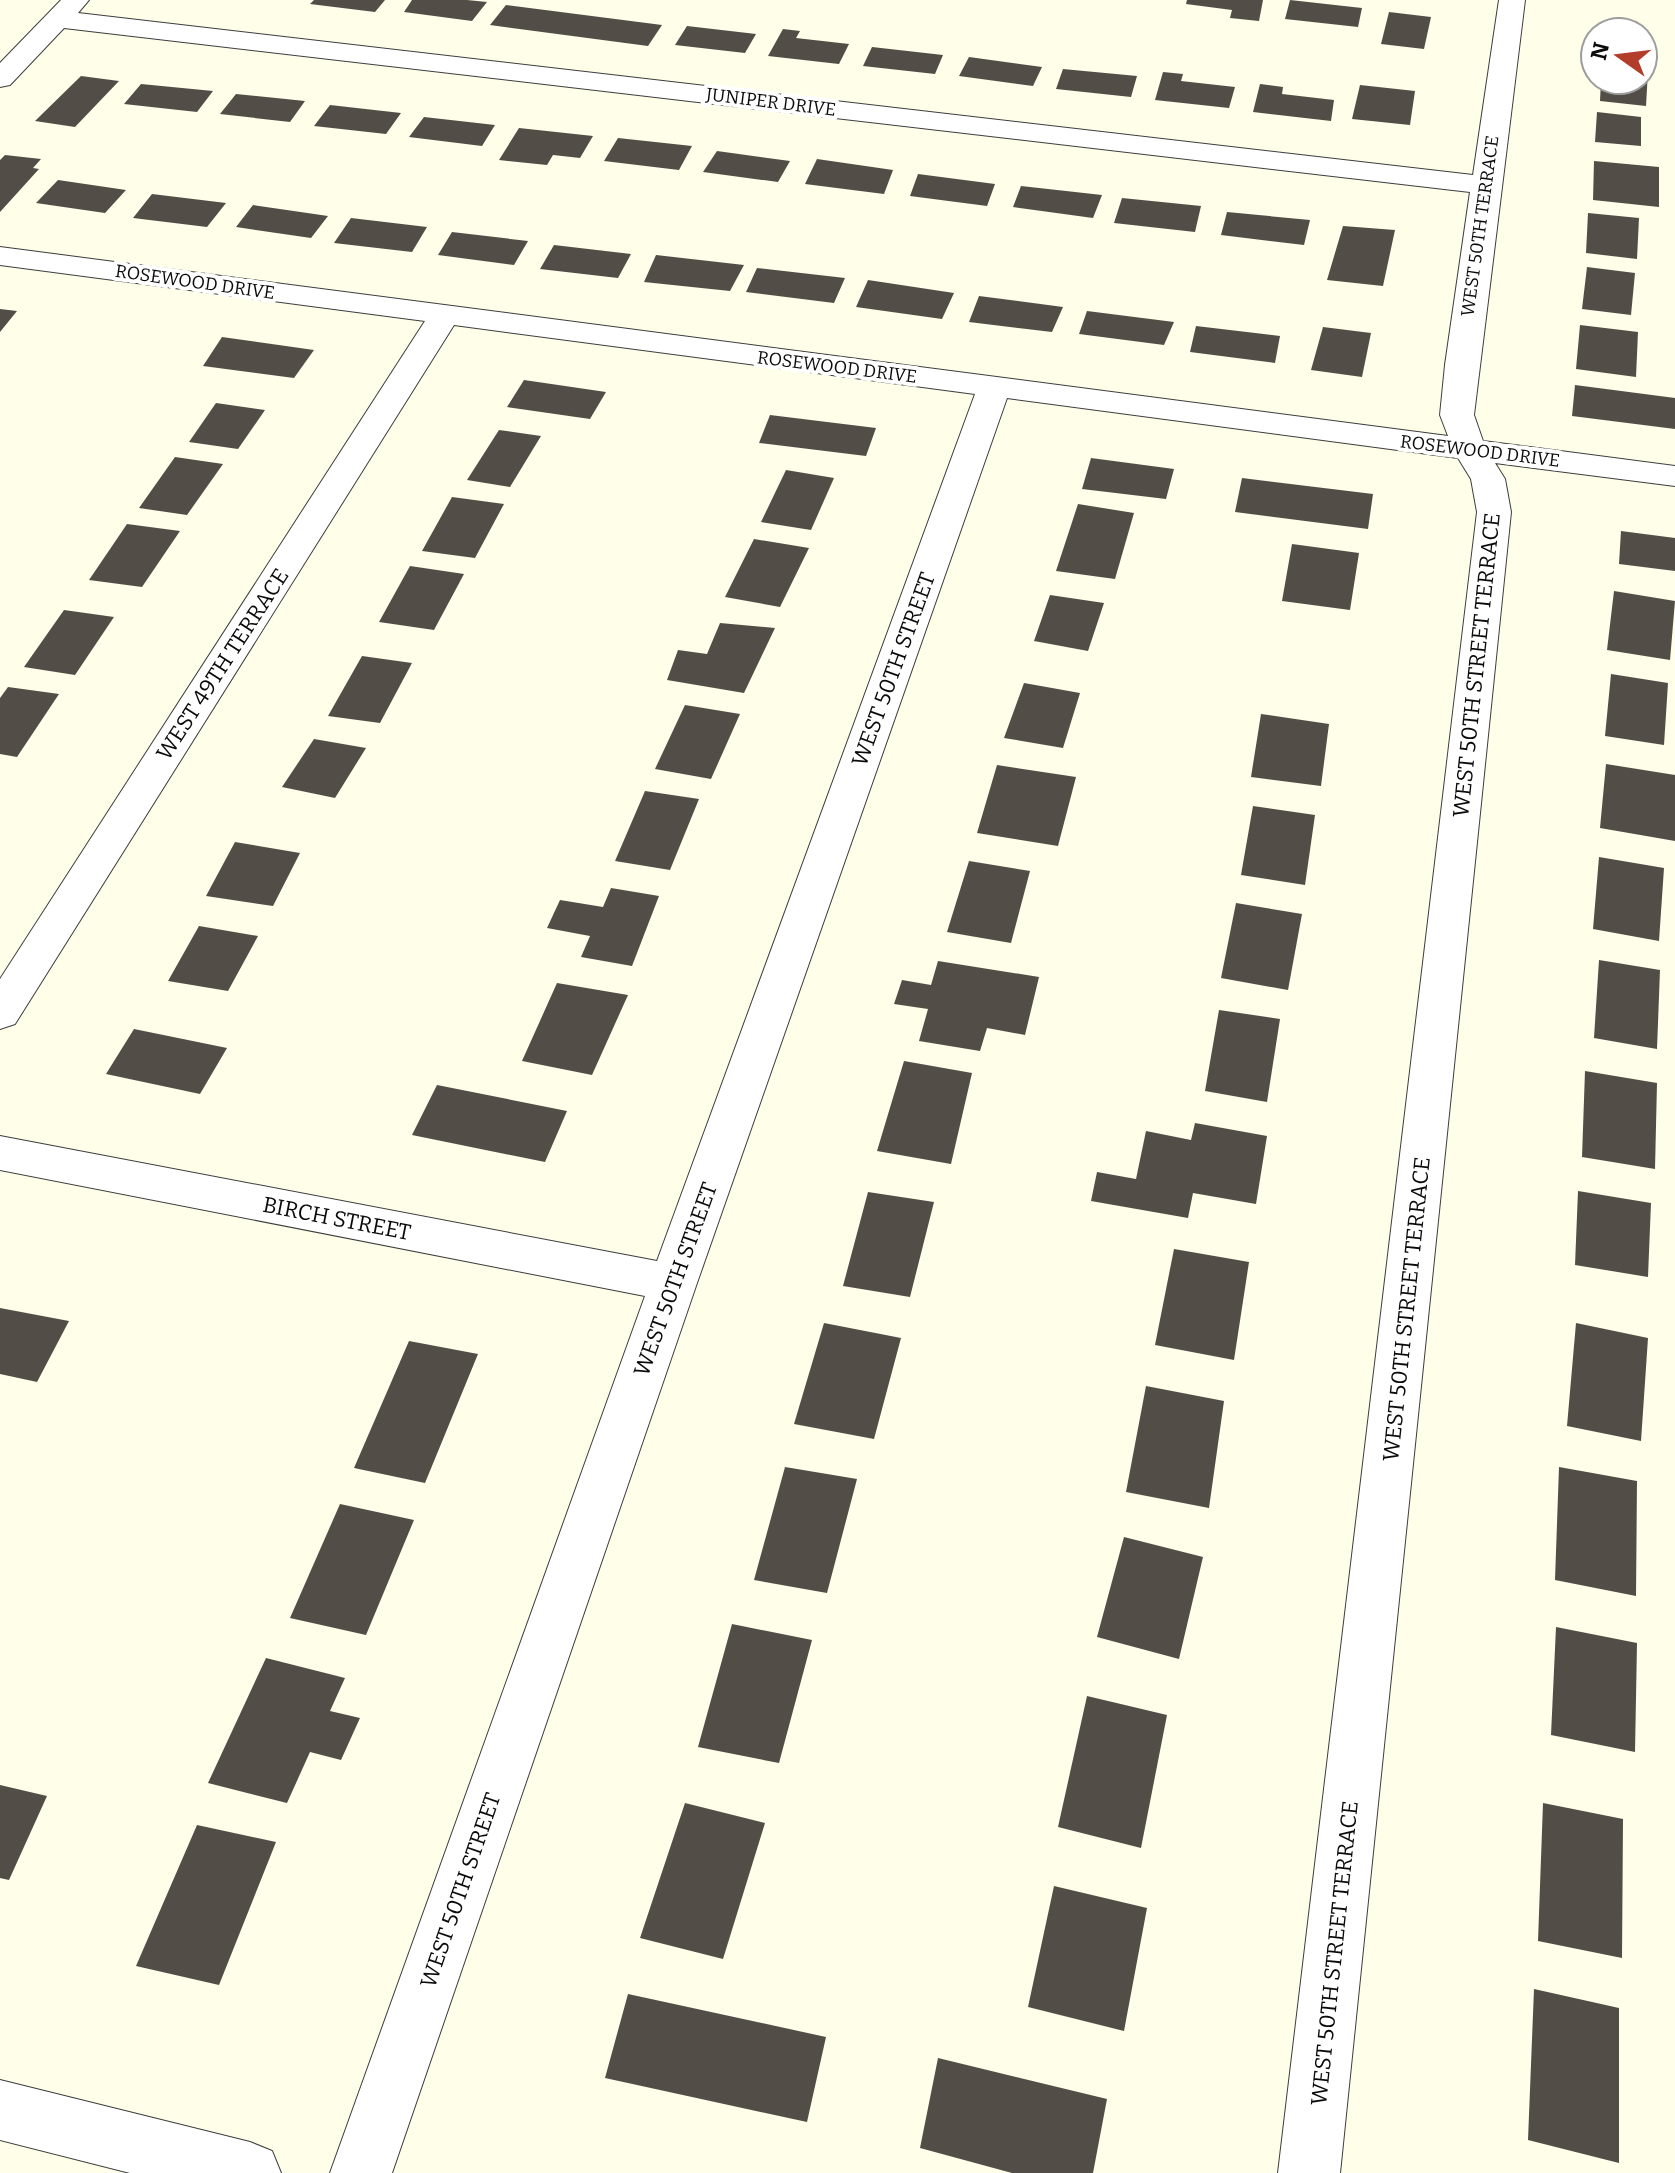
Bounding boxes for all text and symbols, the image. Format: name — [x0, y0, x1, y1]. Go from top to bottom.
north arrow — [1579, 16, 1659, 96]
text: N — [1585, 40, 1615, 63]
street label: JUNIPER DRIVE — [704, 83, 837, 121]
street label: WEST 50TH TERRACE — [1456, 134, 1504, 318]
street label: ROSEWOOD DRIVE — [114, 260, 276, 304]
street label: ROSEWOOD DRIVE — [756, 346, 918, 388]
street label: ROSEWOOD DRIVE — [1399, 430, 1561, 472]
street label: WEST 50TH STREET TERRACE — [1447, 511, 1506, 819]
street label: WEST 49TH TERRACE — [150, 563, 294, 765]
street label: WEST 50TH STREET — [846, 568, 941, 770]
street label: WEST 50TH STREET TERRACE — [1377, 1155, 1436, 1463]
street label: WEST 50TH STREET — [628, 1178, 723, 1380]
street label: BIRCH STREET — [261, 1191, 413, 1246]
street label: WEST 50TH STREET — [414, 1789, 507, 1991]
street label: WEST 50TH STREET TERRACE — [1305, 1799, 1364, 2107]

